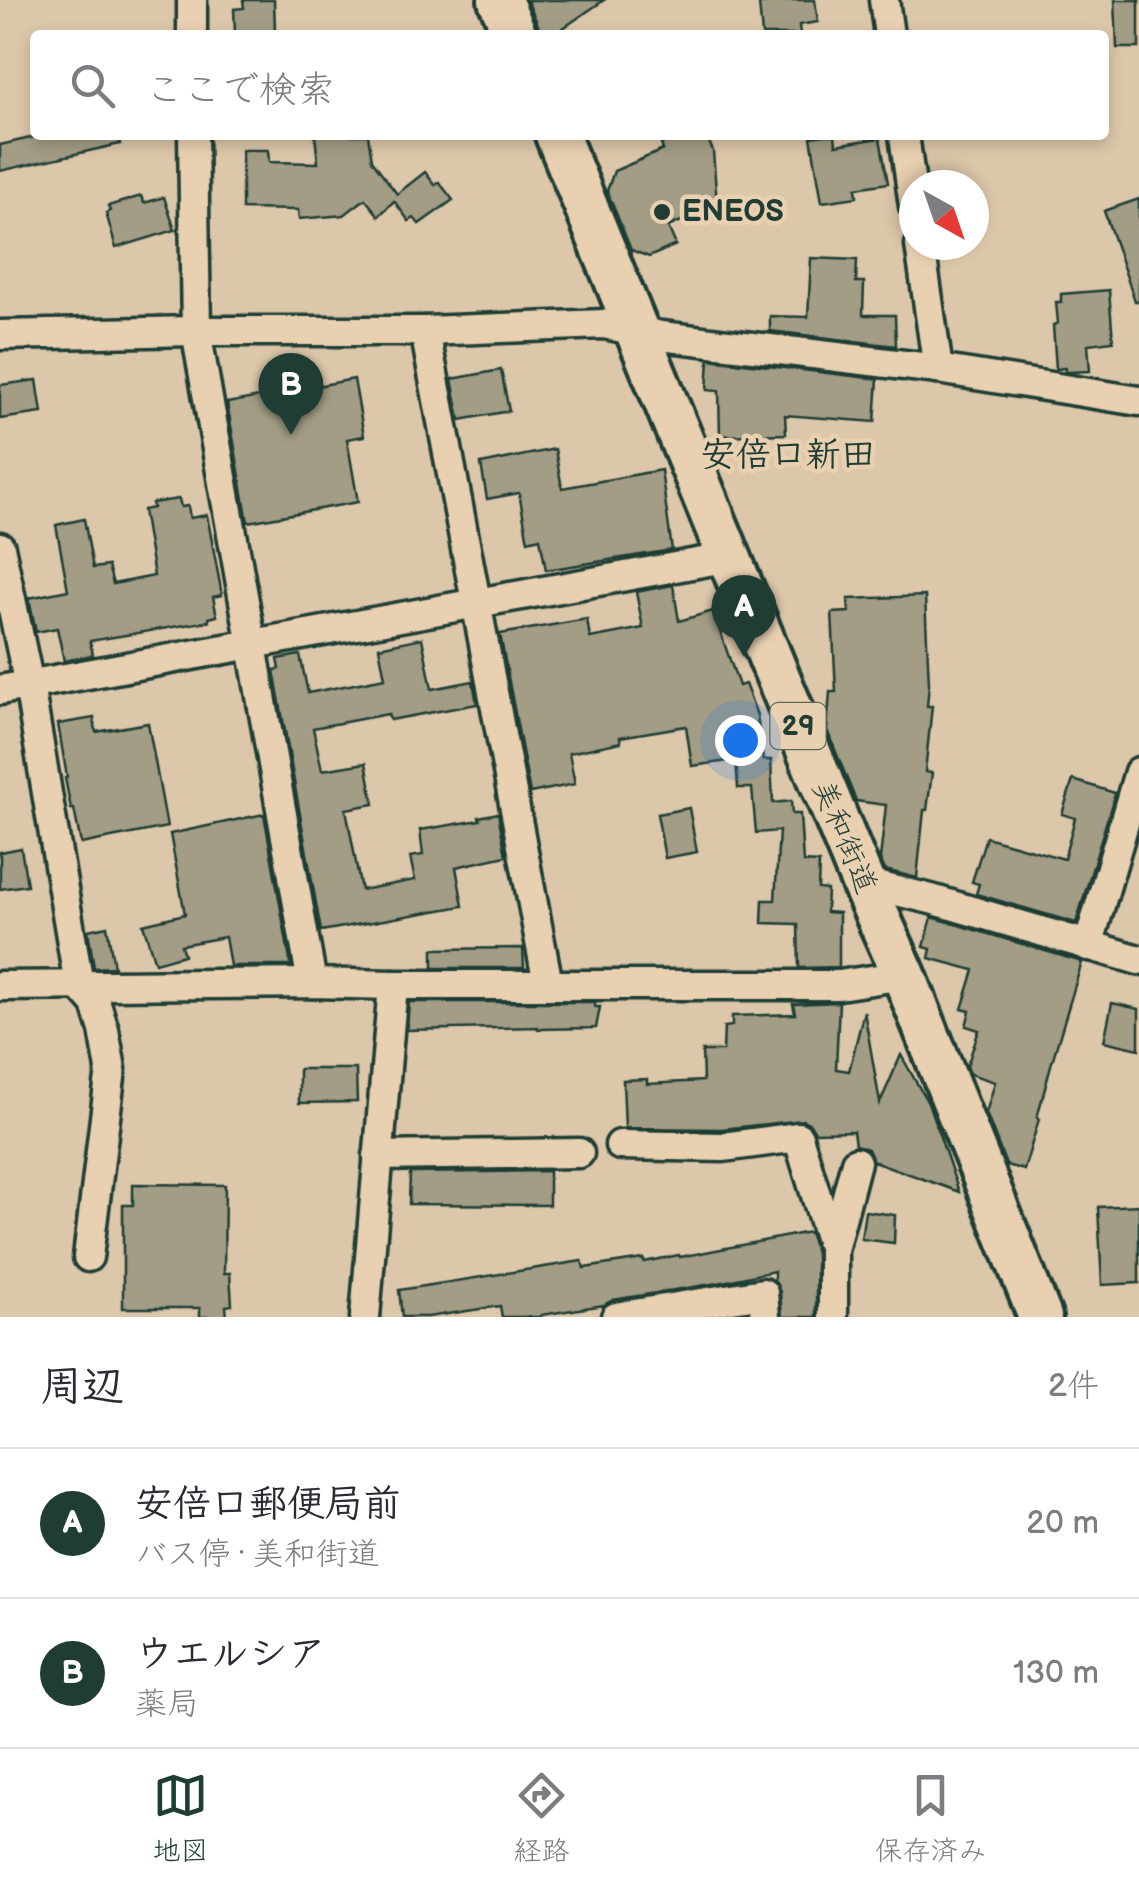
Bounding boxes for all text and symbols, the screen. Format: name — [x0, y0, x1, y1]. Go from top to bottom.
search box — [30, 30, 1109, 140]
icon: search — [65, 58, 120, 113]
text: ここで検索 — [145, 68, 335, 113]
north arrow — [899, 170, 989, 260]
place label: ENEOS — [682, 194, 784, 230]
marker: ENEOS — [651, 201, 673, 223]
pin: B — [258, 352, 324, 435]
district label: 安倍口新田 — [700, 434, 876, 477]
pin: A — [712, 574, 776, 657]
road number: 29 — [770, 703, 826, 749]
your location — [715, 715, 766, 766]
street label: 美和街道 — [804, 775, 884, 899]
text: 周辺 — [40, 1362, 124, 1413]
text: 2件 — [1048, 1367, 1099, 1406]
text: 安倍口郵便局前 — [135, 1482, 401, 1527]
text: A — [63, 1504, 82, 1543]
text: 20 m — [1026, 1504, 1099, 1543]
text: バス停 · 美和街道 — [135, 1535, 380, 1574]
text: ウエルシア — [135, 1632, 326, 1677]
text: B — [61, 1654, 84, 1693]
text: 130 m — [1013, 1654, 1099, 1693]
text: 薬局 — [135, 1685, 199, 1724]
tab: 地図 — [152, 1768, 209, 1868]
tab: 経路 — [513, 1768, 570, 1868]
tab: 保存済み — [874, 1768, 987, 1868]

